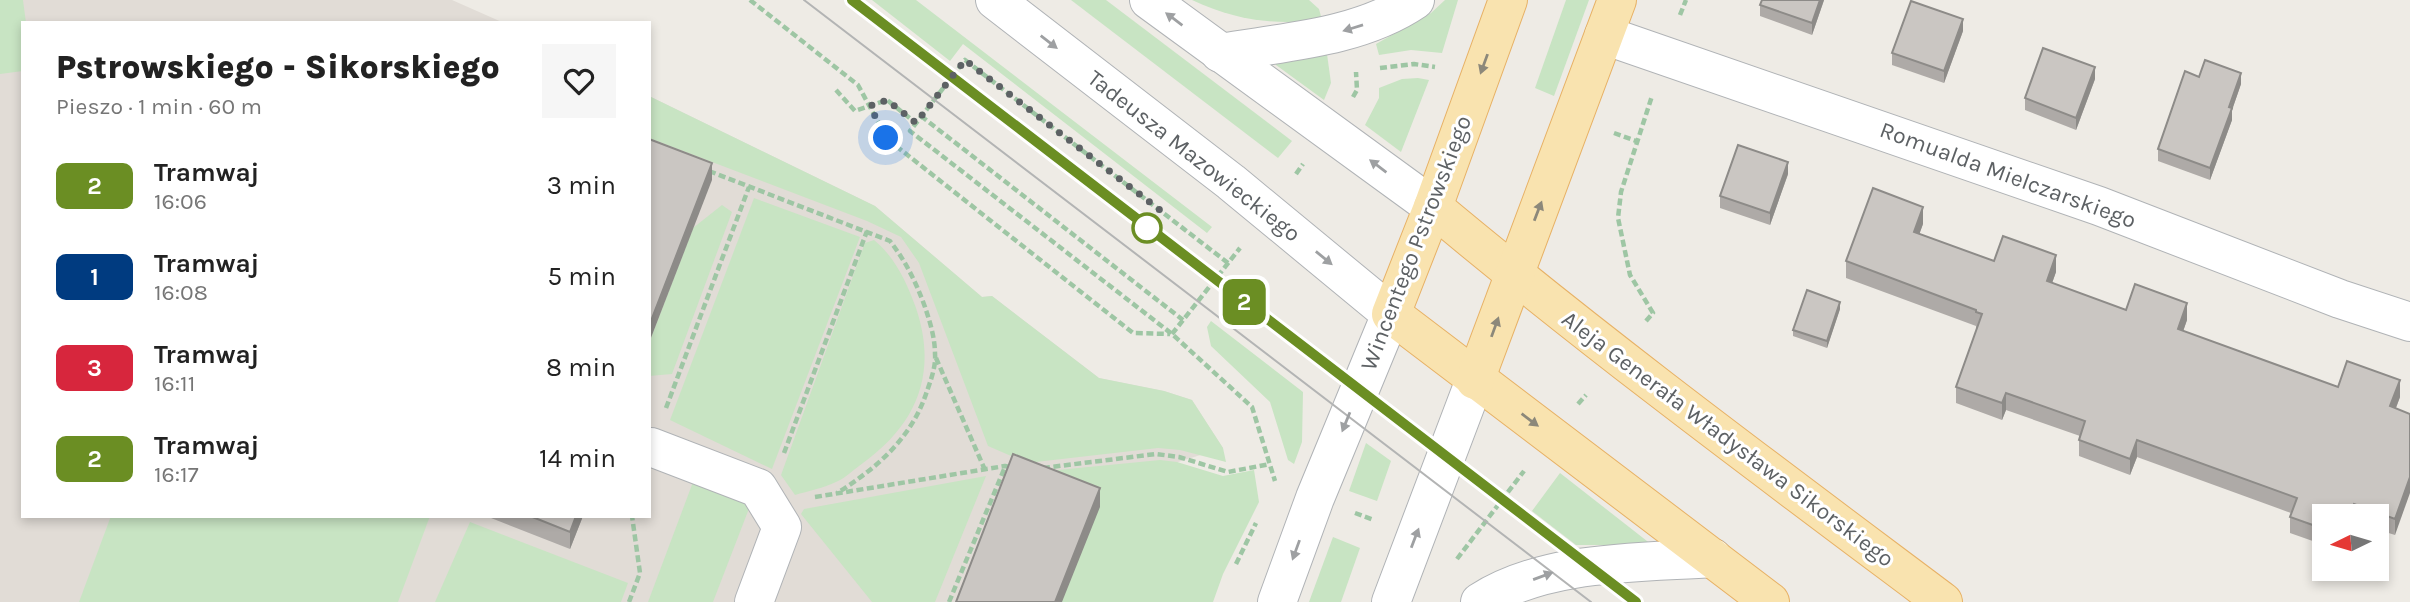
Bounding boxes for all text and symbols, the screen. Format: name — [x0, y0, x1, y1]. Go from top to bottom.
one-way arrow — [1165, 12, 1183, 26]
one-way arrow — [1342, 23, 1363, 33]
one-way arrow — [1040, 34, 1058, 48]
button: heart — [542, 44, 616, 118]
text: Pstrowskiego - Sikorskiego — [56, 48, 500, 86]
one-way arrow — [1479, 54, 1490, 75]
street label: Tadeusza Mazowieckiego — [1082, 65, 1306, 247]
text: Pieszo · 1 min · 60 m — [56, 93, 262, 120]
street label: Wincentego Pstrowskiego — [1355, 112, 1477, 374]
street label: Romualda Mielczarskiego — [1876, 116, 2140, 234]
your location — [868, 120, 903, 155]
text: Tramwaj — [154, 157, 259, 188]
one-way arrow — [1369, 160, 1387, 174]
text: 3 min — [547, 170, 616, 201]
text: 2 — [87, 172, 102, 200]
text: 16:06 — [154, 188, 207, 215]
one-way arrow — [1533, 201, 1544, 222]
unlabelled marker — [1132, 213, 1162, 243]
text: Tramwaj — [154, 248, 259, 279]
one-way arrow — [1314, 251, 1332, 266]
text: 5 min — [547, 261, 616, 292]
text: 1 — [90, 263, 99, 291]
text: 16:08 — [154, 279, 208, 306]
line badge: 2 — [1221, 279, 1267, 325]
text: 2 — [1237, 288, 1251, 316]
street label: Aleja Generała Władysława Sikorskiego — [1557, 305, 1899, 573]
one-way arrow — [1489, 317, 1500, 338]
text: Tramwaj — [154, 339, 259, 370]
text: 8 min — [546, 352, 616, 383]
text: 3 — [87, 354, 102, 382]
text: 16:11 — [154, 370, 195, 397]
one-way arrow — [1341, 412, 1352, 433]
one-way arrow — [1521, 413, 1539, 427]
text: Tramwaj — [154, 430, 259, 461]
text: 14 min — [539, 443, 616, 474]
text: 2 — [87, 445, 102, 473]
text: 16:17 — [154, 461, 198, 488]
north arrow — [2312, 504, 2389, 581]
map controls — [2312, 504, 2389, 581]
one-way arrow — [1410, 528, 1421, 549]
one-way arrow — [1290, 540, 1301, 561]
one-way arrow — [1532, 570, 1553, 581]

